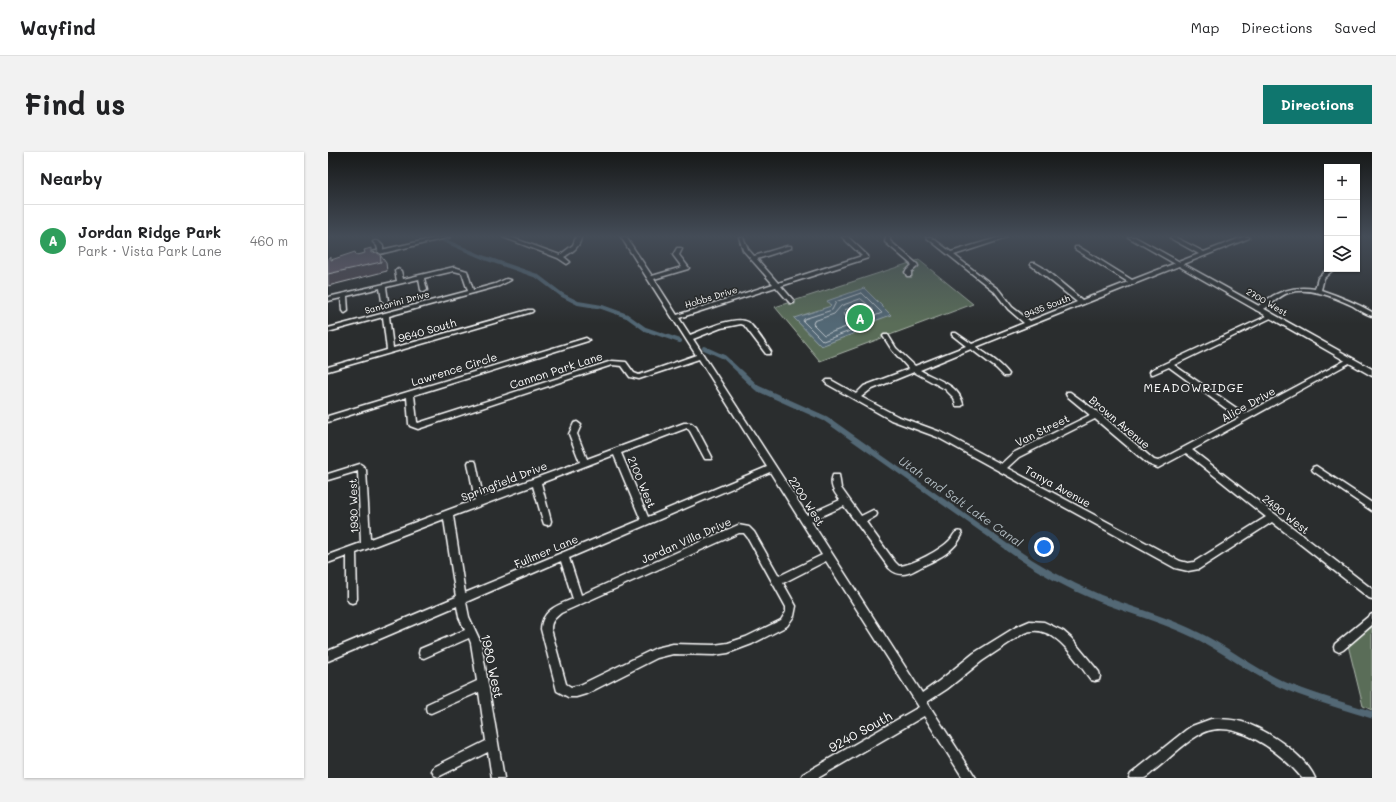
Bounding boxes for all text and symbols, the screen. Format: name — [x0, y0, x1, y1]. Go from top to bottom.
text: Wayfind — [20, 15, 96, 40]
text: Map — [1191, 18, 1219, 37]
text: Directions — [1241, 18, 1312, 37]
text: Saved — [1334, 18, 1376, 37]
button: Directions — [1263, 85, 1372, 124]
text: Find us — [24, 86, 125, 122]
map controls — [1324, 164, 1360, 272]
button: + — [1324, 164, 1360, 200]
text: Nearby — [40, 167, 102, 189]
button: − — [1324, 200, 1360, 236]
text: Jordan Ridge Park — [78, 222, 221, 242]
text: A — [48, 232, 58, 249]
text: 460 m — [250, 232, 288, 249]
button: layers — [1324, 236, 1360, 272]
text: Park · Vista Park Lane — [78, 242, 222, 259]
street label: Hobbs Drive — [683, 284, 739, 310]
street label: 2700 West — [1244, 286, 1290, 318]
street label: Santorini Drive — [363, 288, 431, 316]
street label: 9435 South — [1022, 292, 1072, 320]
pin: A — [847, 303, 873, 333]
street label: 9640 South — [396, 315, 458, 345]
street label: Cannon Park Lane — [508, 348, 605, 392]
street label: Lawrence Circle — [409, 349, 499, 389]
district label: MEADOWRIDGE — [1144, 379, 1245, 395]
street label: Alice Drive — [1218, 383, 1278, 425]
street label: Brown Avenue — [1086, 392, 1154, 452]
street label: Van Street — [1012, 410, 1072, 450]
water label: Utah and Salt Lake Canal — [896, 452, 1026, 550]
street label: 2100 West — [624, 454, 660, 510]
street label: Springfield Drive — [459, 458, 549, 504]
street label: Tanya Avenue — [1022, 462, 1094, 510]
street label: 2200 West — [785, 473, 829, 529]
street label: 1930 West — [345, 478, 361, 534]
street label: 2490 West — [1259, 491, 1313, 537]
street label: Jordan Villa Drive — [639, 513, 733, 567]
street label: Fullmer Lane — [512, 531, 580, 571]
your location — [1034, 537, 1054, 557]
street label: 1980 West — [478, 632, 508, 700]
street label: 9240 South — [825, 707, 895, 755]

